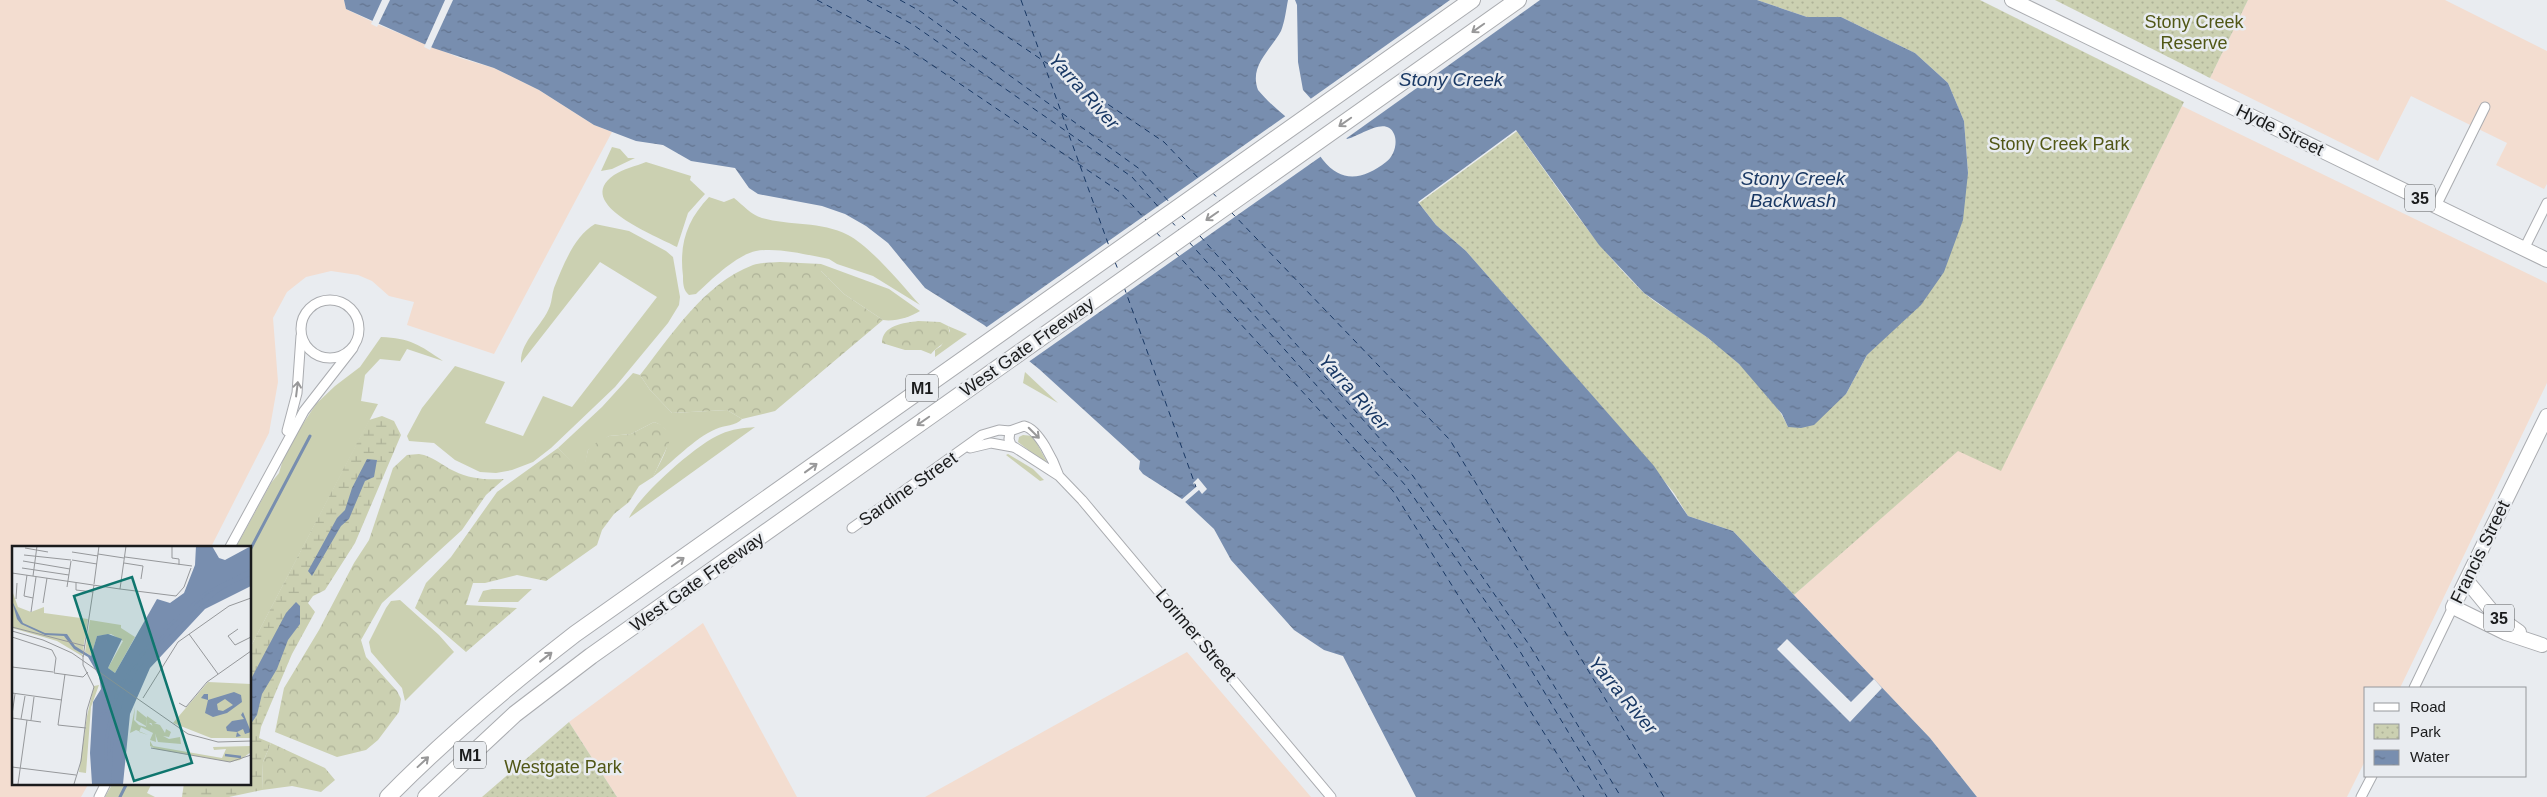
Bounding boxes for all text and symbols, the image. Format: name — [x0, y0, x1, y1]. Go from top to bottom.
park label: Stony Creek Reserve — [2144, 12, 2245, 53]
one-way arrow — [1472, 23, 1485, 34]
water label: Yarra River — [1045, 49, 1124, 134]
water label: Stony Creek — [1399, 69, 1505, 90]
street label: Hyde Street — [2233, 100, 2327, 160]
one-way arrow — [1339, 117, 1353, 127]
park label: Stony Creek Park — [1988, 134, 2131, 154]
water label: Stony Creek Backwash — [1741, 168, 1847, 211]
road number: 35 — [2405, 184, 2435, 212]
one-way arrow — [1206, 211, 1220, 221]
street label: West Gate Freeway — [956, 293, 1098, 401]
water label: Yarra River — [1315, 350, 1394, 435]
road number: M1 — [906, 374, 938, 402]
one-way arrow — [292, 382, 302, 398]
one-way arrow — [916, 416, 930, 426]
one-way arrow — [1028, 426, 1040, 439]
street label: Sardine Street — [855, 448, 961, 530]
one-way arrow — [804, 463, 818, 473]
street label: Francis Street — [2446, 497, 2514, 607]
street label: West Gate Freeway — [626, 528, 768, 636]
inset map — [12, 546, 251, 784]
one-way arrow — [671, 557, 685, 567]
street label: Lorimer Street — [1152, 585, 1240, 685]
road number: 35 — [2484, 604, 2514, 632]
one-way arrow — [539, 651, 552, 662]
water label: Yarra River — [1585, 652, 1662, 739]
legend — [2364, 687, 2527, 777]
text: Road — [2410, 698, 2446, 715]
text: Park — [2410, 723, 2441, 740]
road number: M1 — [454, 742, 486, 768]
text: Water — [2410, 748, 2449, 765]
one-way arrow — [416, 756, 429, 768]
park label: Westgate Park — [504, 757, 623, 777]

